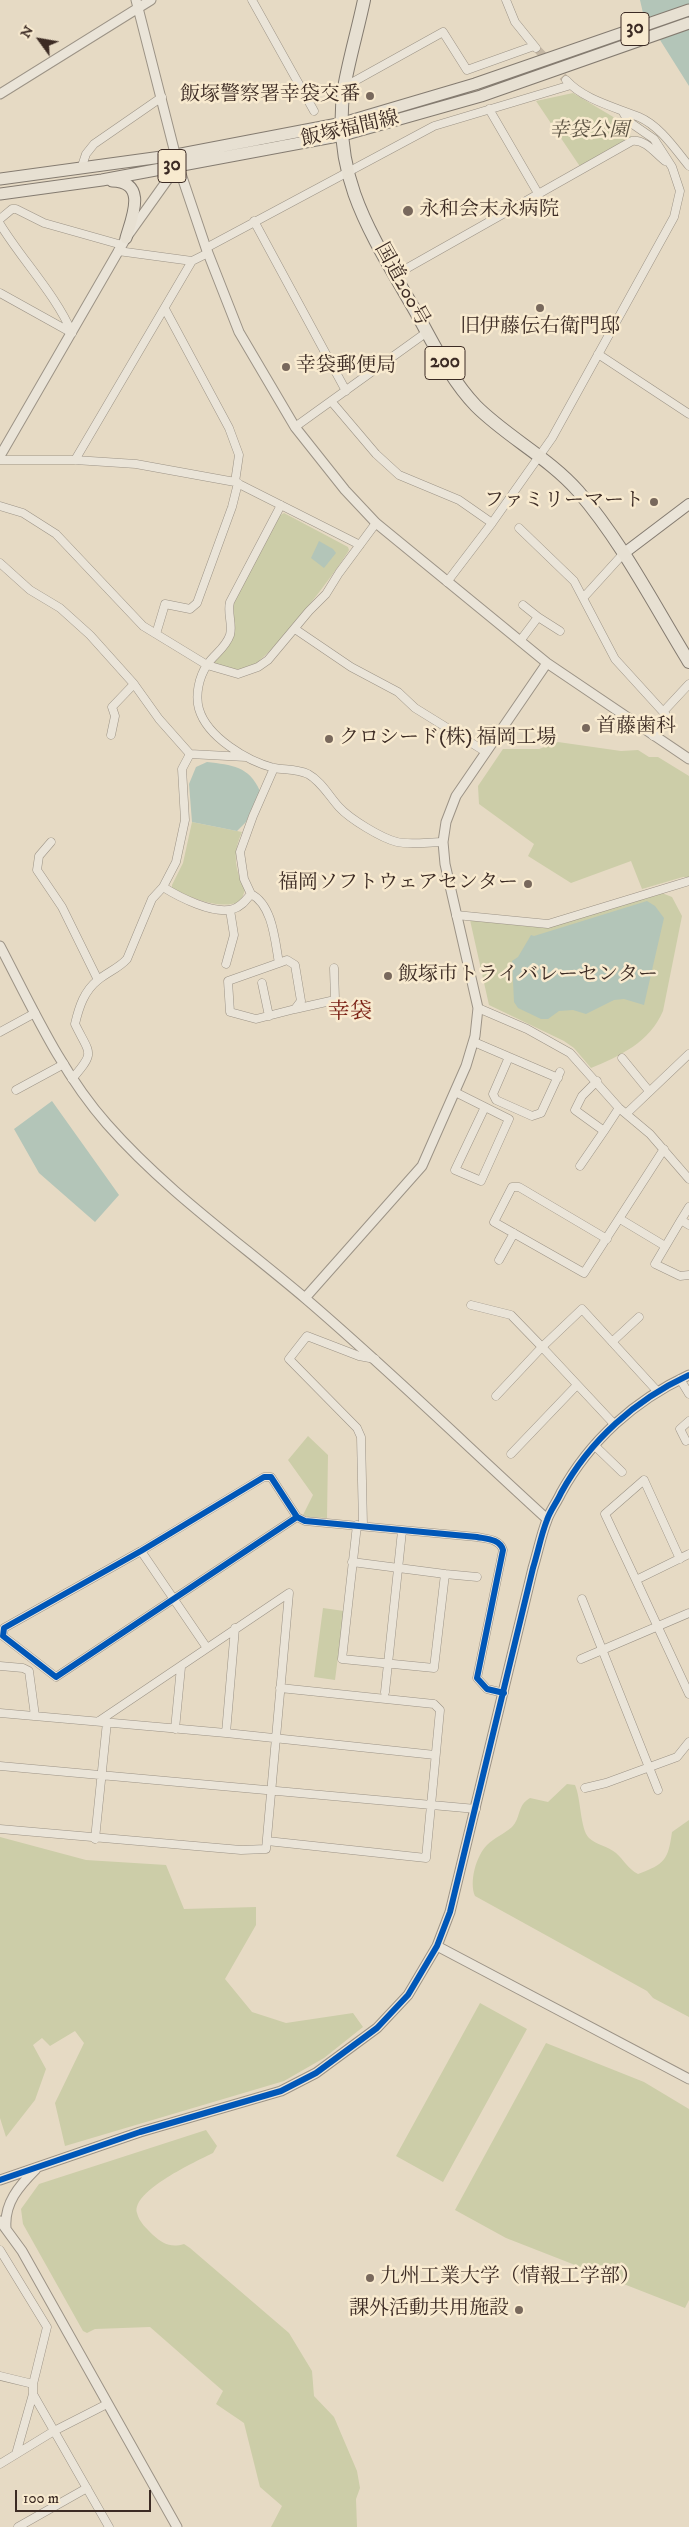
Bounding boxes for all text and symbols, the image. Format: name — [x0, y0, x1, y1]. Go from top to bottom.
road number: 30 — [621, 12, 649, 46]
north arrow — [15, 15, 65, 65]
text: N — [17, 22, 38, 42]
place label: 飯塚警察署幸袋交番 — [180, 84, 360, 108]
marker: 飯塚警察署幸袋交番 — [364, 90, 376, 102]
street label: 飯塚福間線 — [299, 107, 401, 153]
park label: 幸袋公園 — [549, 120, 629, 144]
road number: 30 — [158, 150, 186, 182]
place label: 永和会末永病院 — [419, 199, 559, 223]
marker: 永和会末永病院 — [401, 204, 415, 218]
street label: 国道200号 — [368, 239, 434, 331]
marker: 旧伊藤伝右衛門邸 — [534, 302, 546, 314]
place label: 旧伊藤伝右衛門邸 — [460, 316, 620, 340]
road number: 200 — [425, 346, 465, 379]
place label: 幸袋郵便局 — [296, 355, 396, 379]
marker: 幸袋郵便局 — [280, 361, 292, 373]
place label: ファミリーマート — [484, 490, 644, 514]
marker: ファミリーマート — [648, 496, 660, 508]
place label: 首藤歯科 — [596, 716, 676, 740]
marker: 首藤歯科 — [580, 722, 592, 734]
place label: クロシード(株) 福岡工場 — [339, 727, 557, 751]
marker: クロシード(株) 福岡工場 — [323, 733, 335, 745]
place label: 福岡ソフトウェアセンター — [278, 872, 518, 896]
marker: 福岡ソフトウェアセンター — [522, 878, 534, 890]
place label: 飯塚市トライバレーセンター — [398, 964, 658, 988]
marker: 飯塚市トライバレーセンター — [382, 970, 394, 982]
district label: 幸袋 — [328, 1000, 372, 1026]
place label: 九州工業大学（情報工学部） — [380, 2266, 640, 2290]
marker: 九州工業大学（情報工学部） — [364, 2272, 376, 2284]
place label: 課外活動共用施設 — [349, 2298, 509, 2322]
marker: 課外活動共用施設 — [513, 2304, 525, 2316]
scale bar — [18, 2480, 154, 2512]
text: 100 m — [23, 2489, 59, 2508]

